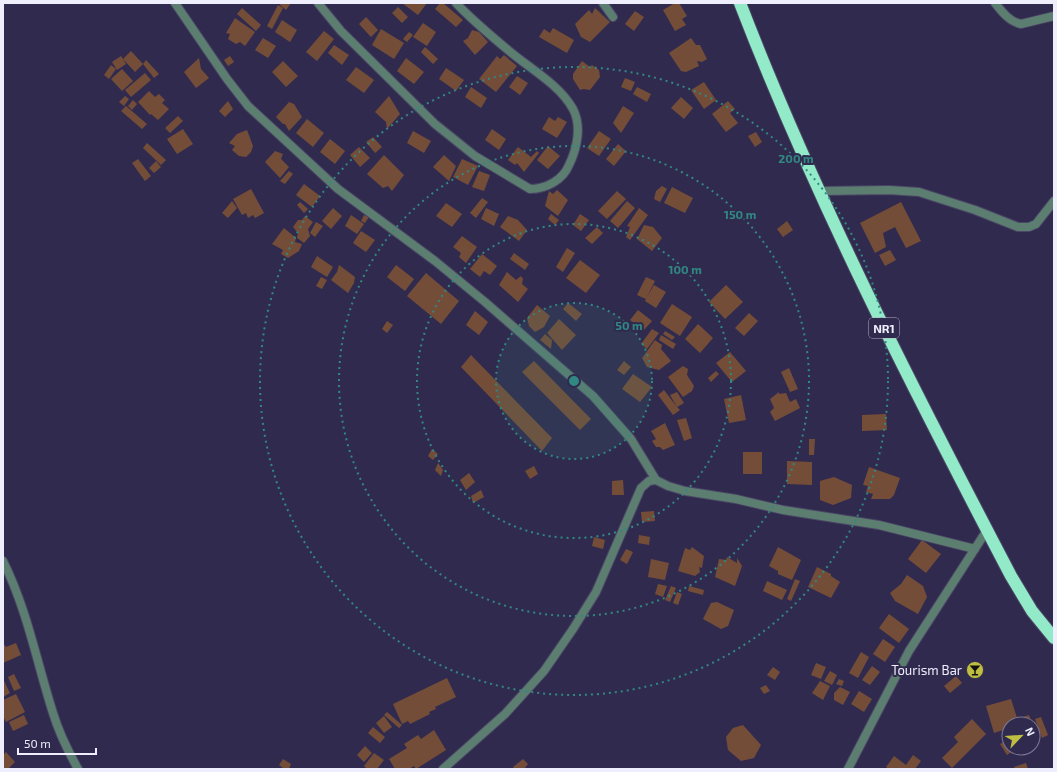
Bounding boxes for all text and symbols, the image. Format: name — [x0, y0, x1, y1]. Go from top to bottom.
text: 200 m — [778, 151, 814, 165]
text: 150 m — [724, 207, 756, 221]
text: 100 m — [668, 262, 702, 276]
text: 50 m — [615, 318, 643, 332]
road number: NR1 — [869, 318, 899, 338]
centre of rings — [567, 374, 581, 388]
bar icon: Tourism Bar — [965, 660, 985, 680]
place label: Tourism Bar — [891, 662, 962, 678]
north arrow — [1001, 716, 1041, 756]
text: N — [1023, 725, 1038, 738]
scale bar — [18, 730, 96, 756]
text: 50 m — [24, 736, 51, 750]

